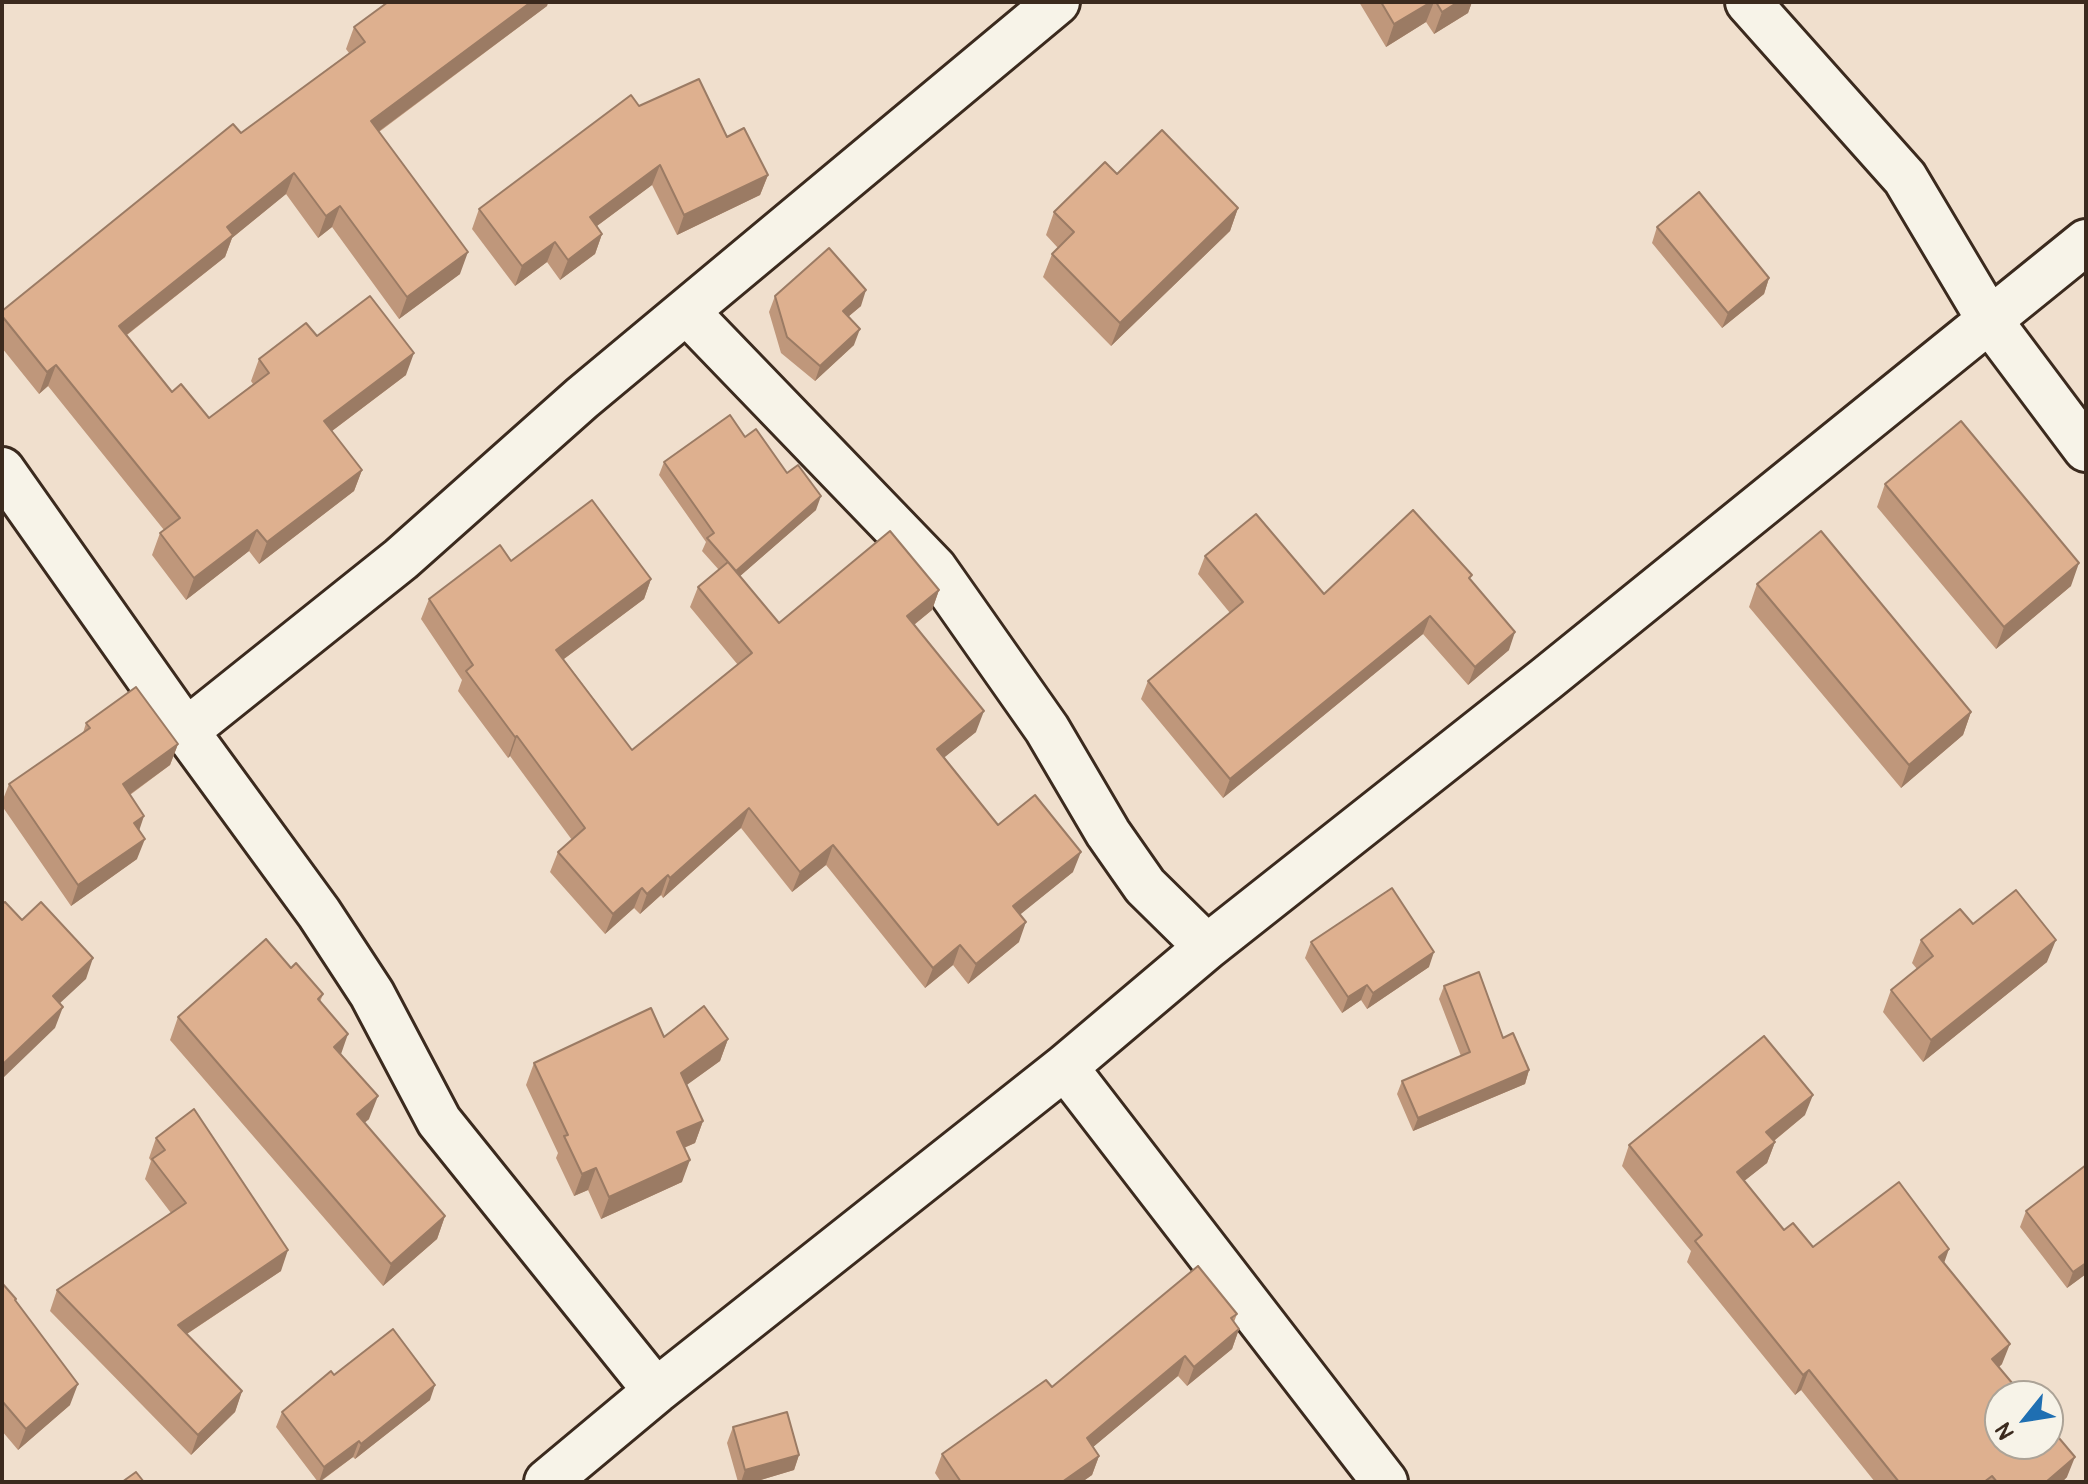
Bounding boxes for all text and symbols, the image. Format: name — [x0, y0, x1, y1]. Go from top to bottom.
north arrow — [1984, 1380, 2064, 1460]
text: N — [1989, 1418, 2021, 1444]

